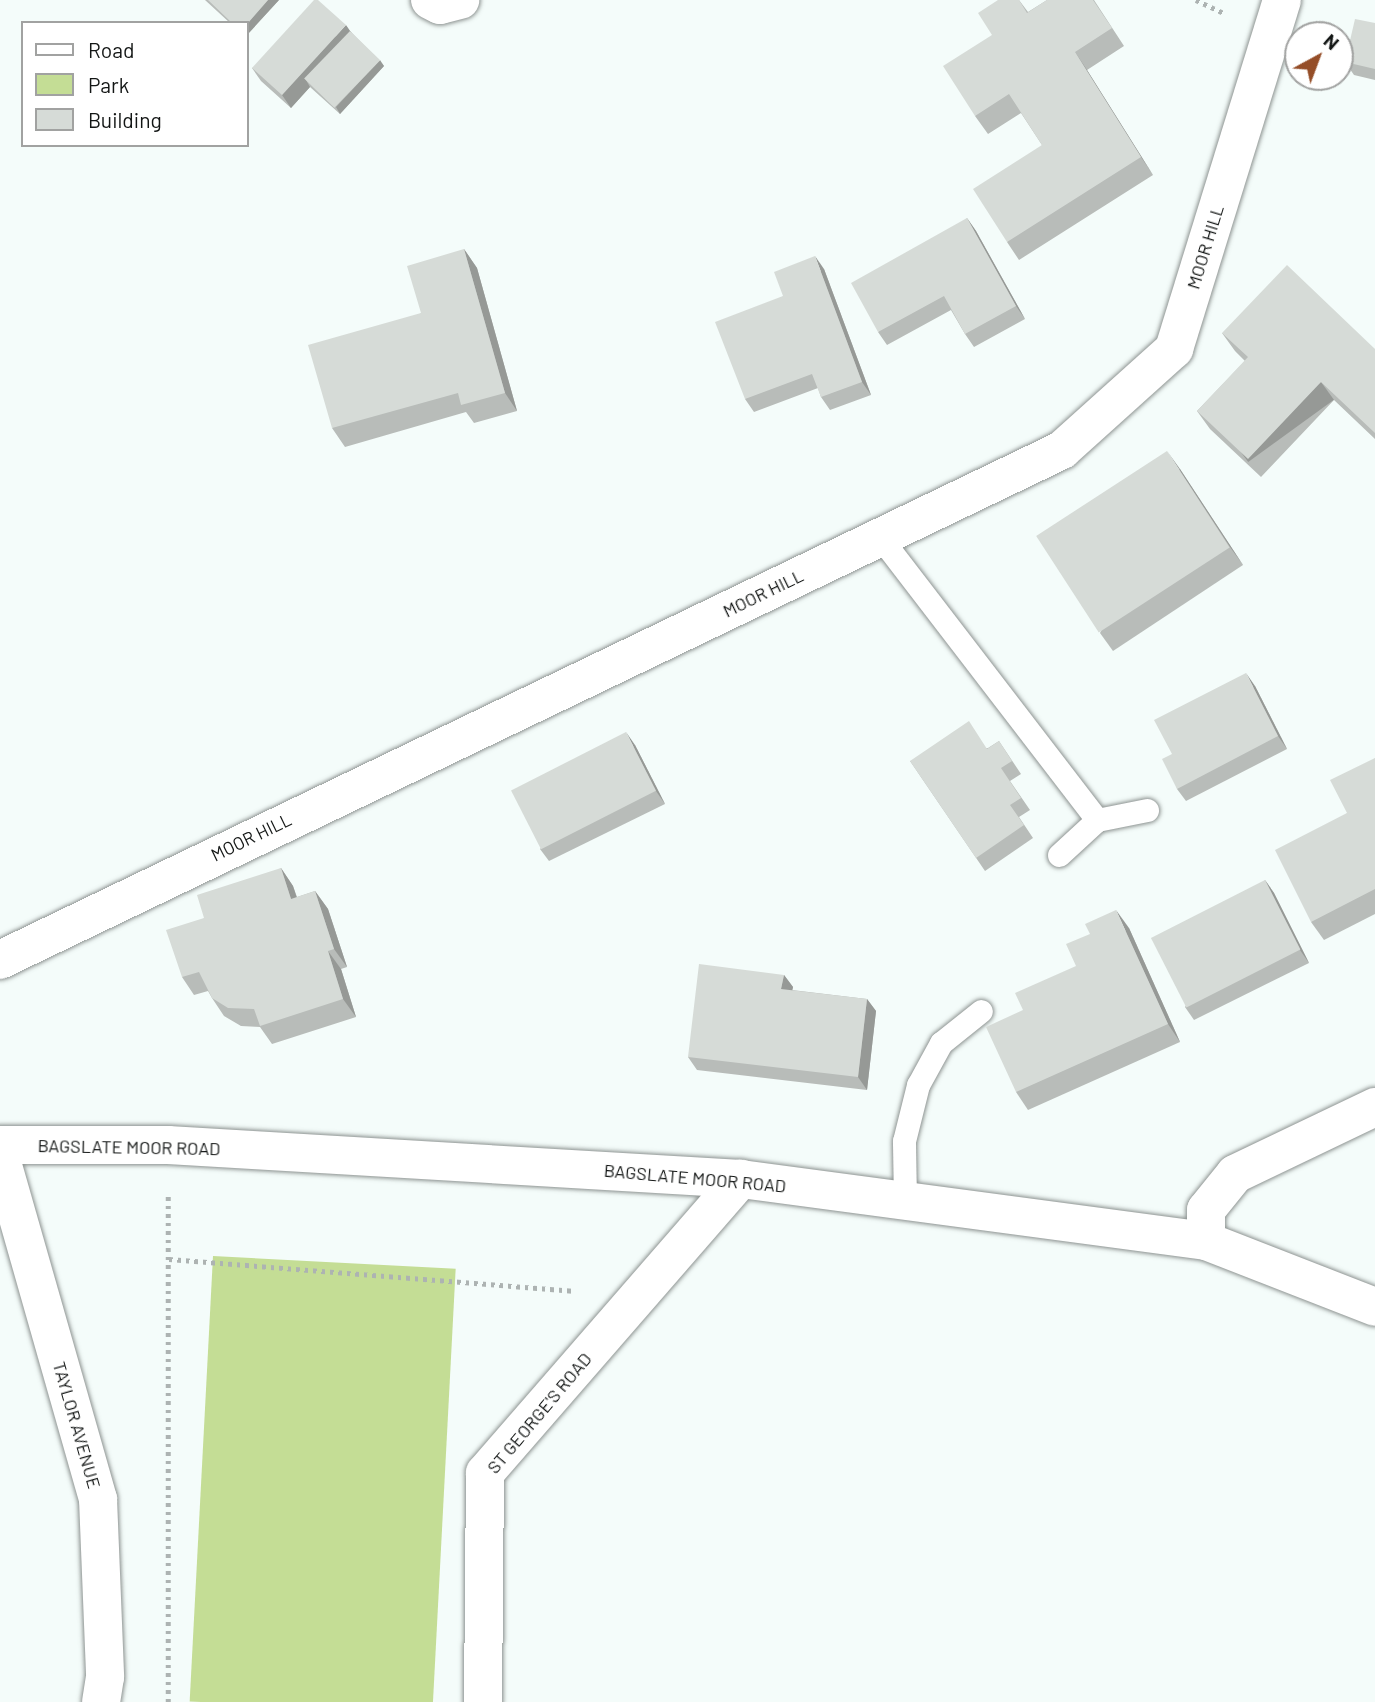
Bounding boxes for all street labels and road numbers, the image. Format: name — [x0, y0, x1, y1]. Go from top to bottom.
street label: MOOR HILL — [1182, 202, 1228, 292]
street label: MOOR HILL — [719, 564, 807, 622]
street label: MOOR HILL — [207, 808, 295, 866]
street label: BAGSLATE MOOR ROAD — [37, 1135, 221, 1159]
street label: BAGSLATE MOOR ROAD — [603, 1159, 787, 1197]
street label: ST GEORGE'S ROAD — [482, 1348, 596, 1478]
street label: TAYLOR AVENUE — [49, 1359, 105, 1491]

